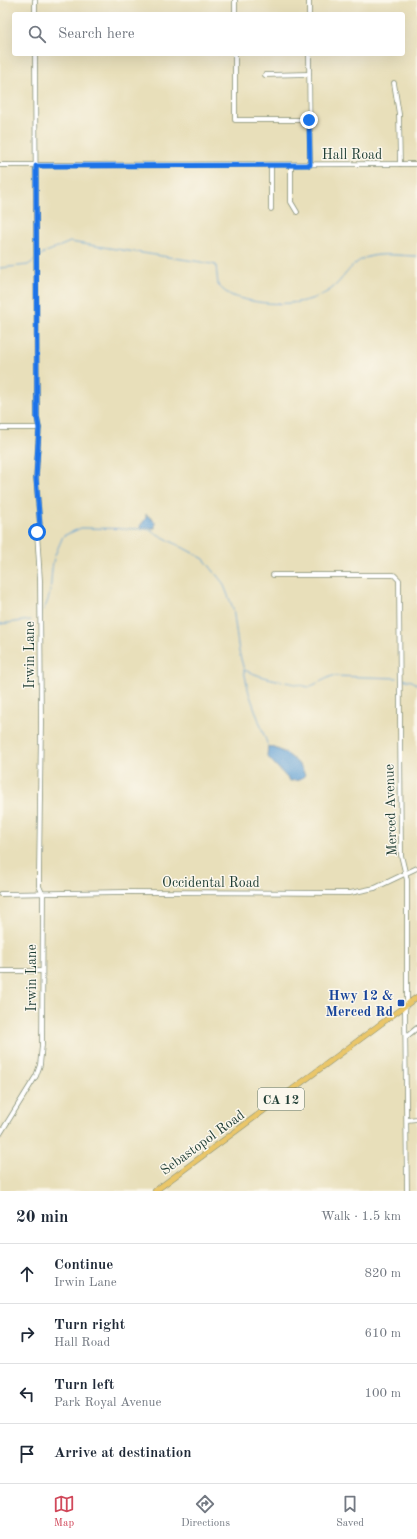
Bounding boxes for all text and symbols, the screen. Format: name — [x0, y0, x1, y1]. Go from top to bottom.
search box — [12, 12, 405, 56]
icon: search — [26, 23, 48, 45]
text: Search here — [58, 27, 135, 42]
route end — [300, 111, 318, 129]
street label: Hall Road — [322, 148, 382, 162]
route start — [28, 523, 46, 541]
street label: Irwin Lane — [23, 621, 37, 689]
street label: Merced Avenue — [382, 764, 400, 856]
street label: Occidental Road — [162, 876, 260, 890]
street label: Irwin Lane — [25, 944, 39, 1012]
place label: Hwy 12 & Merced Rd — [325, 989, 393, 1019]
marker: Hwy 12 & Merced Rd — [396, 998, 406, 1008]
road number: CA 12 — [258, 1088, 304, 1110]
street label: Sebastopol Road — [158, 1108, 247, 1178]
text: 20 min — [16, 1209, 69, 1226]
text: Walk · 1.5 km — [321, 1210, 401, 1223]
text: Continue — [54, 1258, 113, 1273]
icon: ahead — [16, 1263, 38, 1285]
text: 820 m — [364, 1267, 401, 1280]
text: Irwin Lane — [54, 1276, 117, 1289]
text: Turn right — [54, 1318, 125, 1333]
icon: right — [16, 1323, 38, 1345]
text: 610 m — [364, 1327, 401, 1340]
text: Hall Road — [54, 1336, 110, 1349]
text: Turn left — [54, 1378, 114, 1393]
icon: left — [16, 1383, 38, 1405]
text: 100 m — [364, 1387, 401, 1400]
text: Park Royal Avenue — [54, 1396, 162, 1409]
icon: arrive — [16, 1443, 38, 1465]
text: Arrive at destination — [54, 1446, 192, 1461]
tab: Map — [53, 1493, 75, 1531]
tab: Directions — [181, 1493, 230, 1531]
tab: Saved — [336, 1493, 364, 1531]

